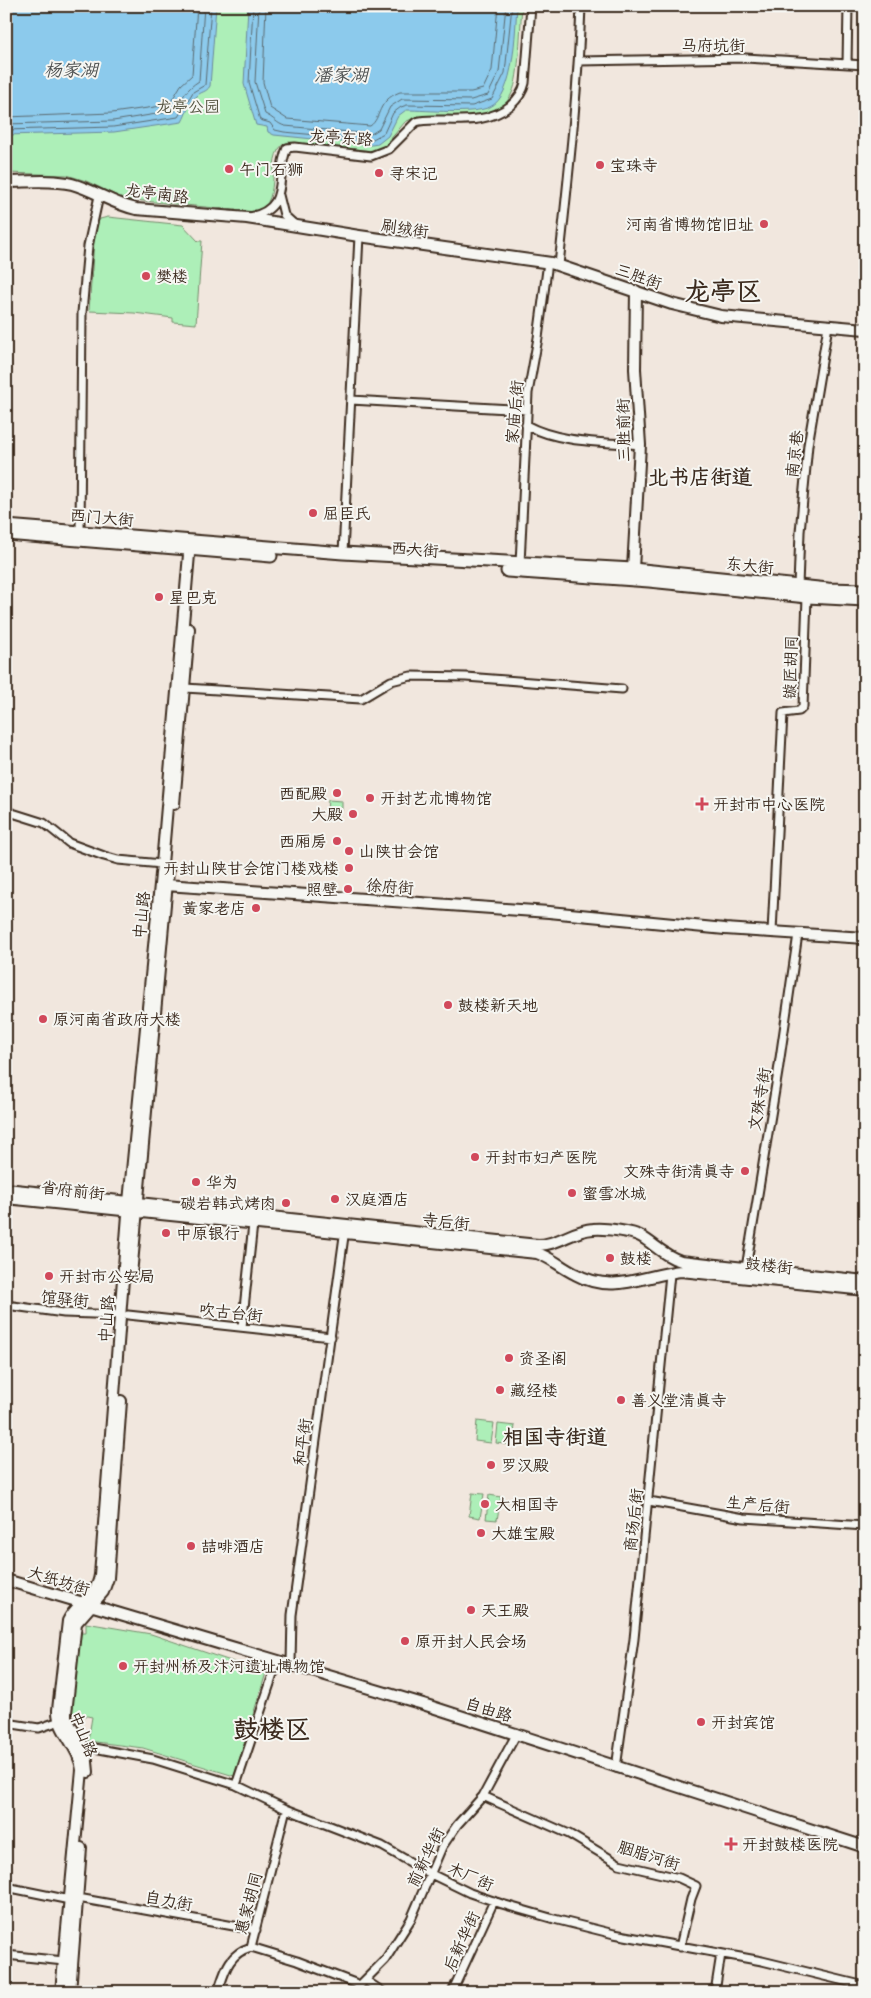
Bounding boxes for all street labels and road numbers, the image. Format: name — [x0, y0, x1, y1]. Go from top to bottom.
street label: 马府坑街 — [681, 31, 745, 60]
street label: 龙亭东路 — [308, 121, 374, 154]
street label: 龙亭南路 — [123, 175, 190, 212]
street label: 刷绒街 — [379, 211, 431, 246]
street label: 三胜街 — [611, 255, 666, 298]
street label: 家庙后街 — [497, 379, 532, 445]
street label: 三胜前街 — [608, 398, 639, 462]
street label: 南京巷 — [777, 428, 812, 480]
street label: 西门大街 — [69, 500, 135, 535]
street label: 西大街 — [390, 533, 440, 566]
street label: 东大街 — [725, 549, 775, 582]
street label: 镟匠胡同 — [775, 635, 806, 700]
street label: 徐府街 — [365, 870, 415, 903]
street label: 中山路 — [125, 890, 158, 940]
street label: 文殊寺街 — [740, 1065, 779, 1133]
street label: 省府前街 — [40, 1173, 106, 1208]
street label: 寺后街 — [421, 1205, 471, 1238]
street label: 鼓楼街 — [744, 1249, 794, 1282]
street label: 馆驿街 — [40, 1282, 90, 1315]
street label: 中山路 — [90, 1294, 123, 1344]
street label: 吹古台街 — [198, 1295, 264, 1330]
street label: 和平街 — [285, 1416, 320, 1468]
street label: 商场后街 — [616, 1487, 651, 1553]
street label: 生产后街 — [725, 1487, 791, 1522]
street label: 大纸坊街 — [24, 1557, 94, 1604]
street label: 自由路 — [462, 1689, 516, 1730]
street label: 中山路 — [61, 1706, 106, 1762]
street label: 前新华街 — [398, 1822, 453, 1892]
street label: 胭脂河街 — [614, 1832, 684, 1879]
street label: 木厂街 — [443, 1854, 499, 1899]
street label: 惠家胡同 — [226, 1868, 271, 1938]
street label: 自力街 — [143, 1882, 195, 1919]
street label: 后新华街 — [435, 1906, 488, 1976]

